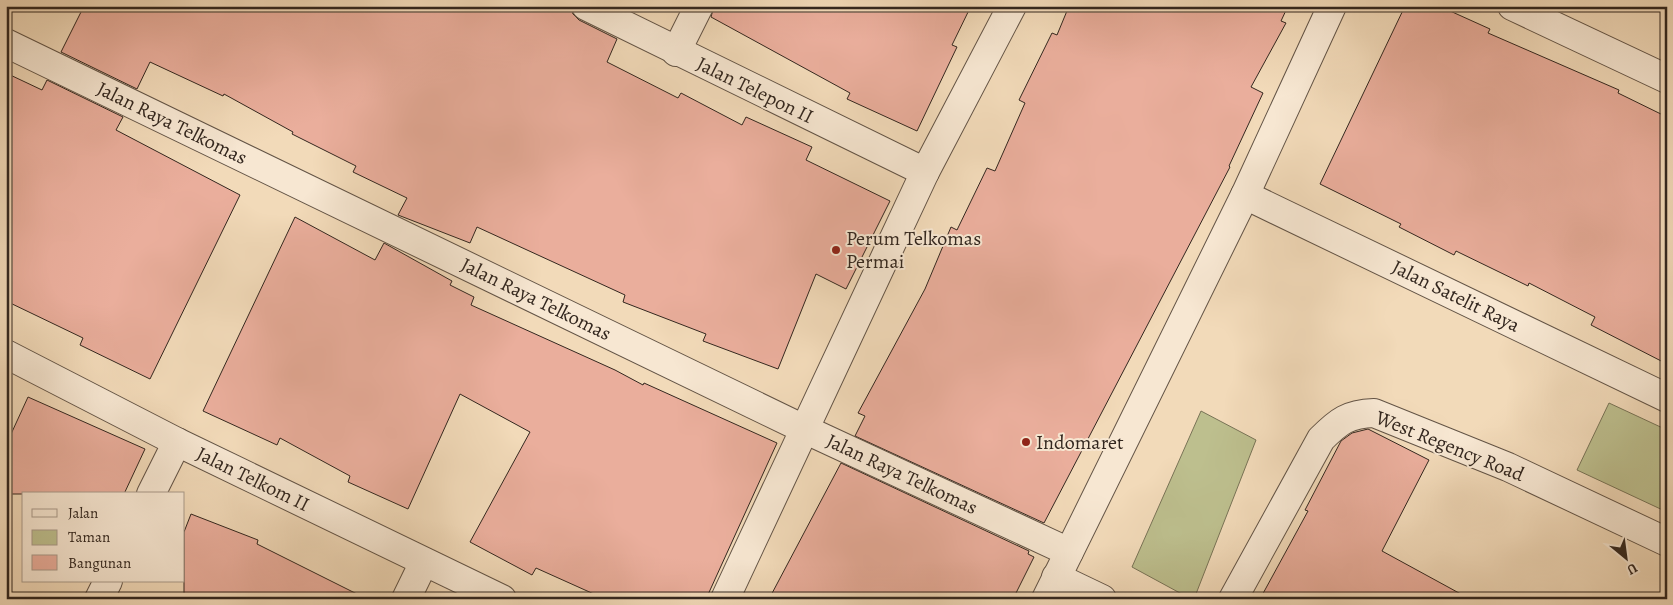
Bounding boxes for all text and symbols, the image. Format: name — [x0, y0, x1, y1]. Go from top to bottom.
street label: Jalan Telepon II — [692, 50, 818, 130]
street label: Jalan Raya Telkomas — [92, 75, 252, 171]
place label: Perum Telkomas Permai — [846, 225, 981, 275]
marker: Perum Telkomas Permai — [830, 244, 842, 256]
street label: Jalan Raya Telkomas — [456, 251, 616, 347]
street label: Jalan Satelit Raya — [1388, 253, 1525, 339]
street label: West Regency Road — [1371, 404, 1529, 488]
street label: Jalan Raya Telkomas — [822, 427, 982, 521]
place label: Indomaret — [1036, 429, 1124, 456]
marker: Indomaret — [1020, 436, 1032, 448]
street label: Jalan Telkom II — [192, 440, 314, 518]
legend — [22, 492, 185, 582]
text: Jalan — [68, 503, 98, 523]
text: Taman — [68, 527, 110, 547]
north arrow — [1600, 532, 1650, 582]
text: Bangunan — [68, 553, 131, 573]
text: U — [1623, 558, 1641, 579]

